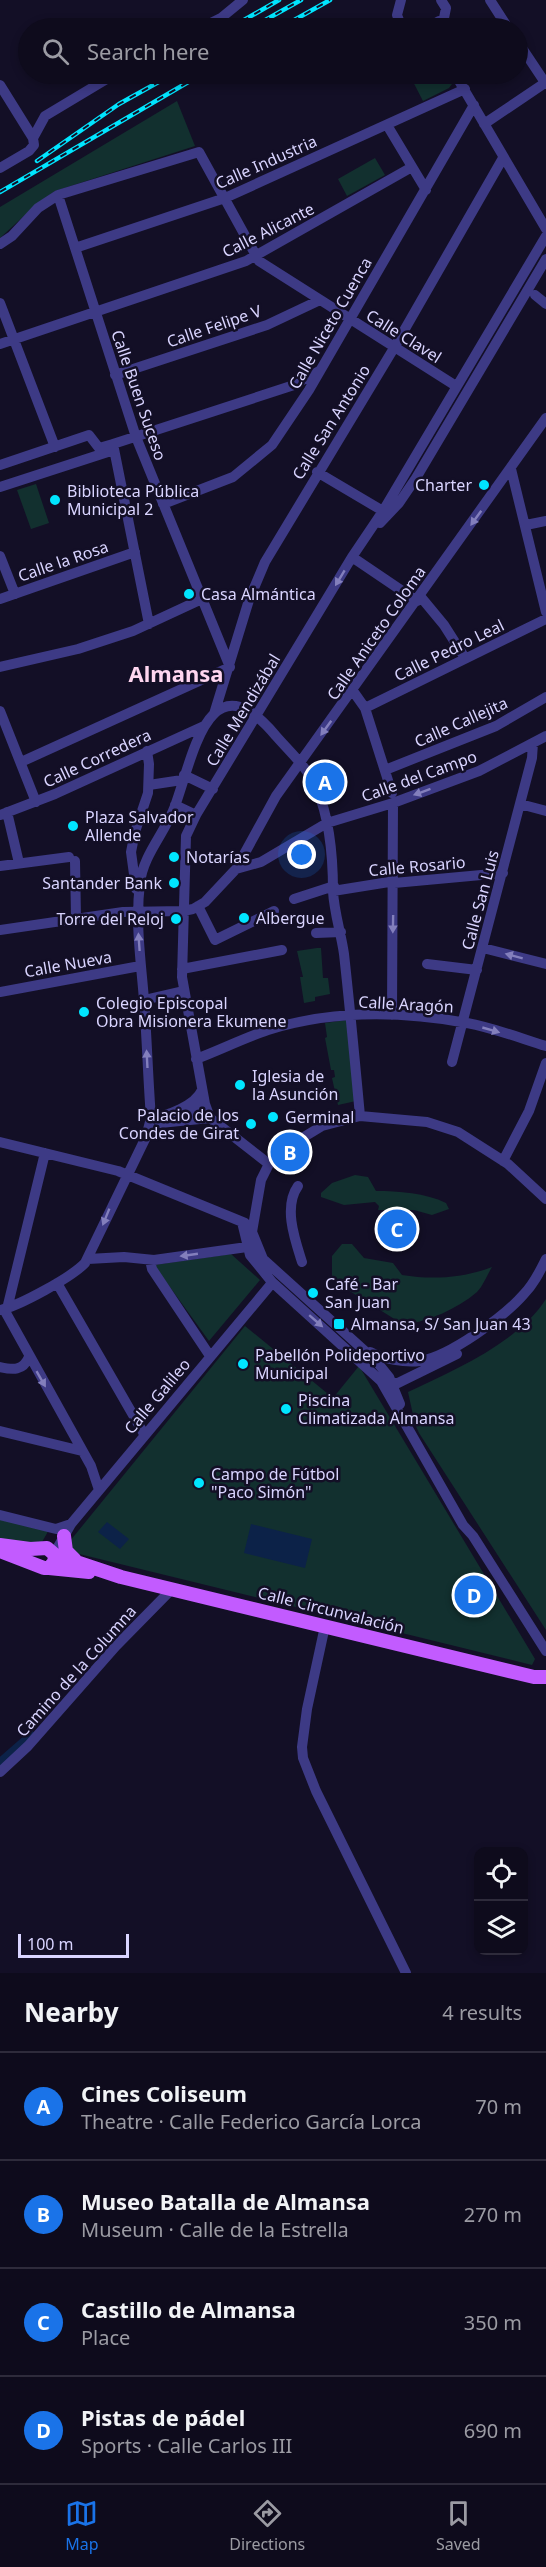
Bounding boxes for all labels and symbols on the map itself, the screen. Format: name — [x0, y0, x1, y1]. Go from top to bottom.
street label: Calle Industria — [212, 130, 320, 194]
street label: Calle Alicante — [218, 197, 318, 263]
street label: Calle Niceto Cuenca — [283, 253, 377, 393]
street label: Calle Felipe V — [164, 299, 265, 352]
street label: Calle Clavel — [362, 304, 446, 368]
street label: Calle Buen Suceso — [106, 327, 172, 463]
street label: Calle San Antonio — [287, 360, 375, 484]
place label: Charter — [415, 474, 472, 496]
marker: Charter — [477, 478, 491, 492]
place label: Biblioteca Pública Municipal 2 — [67, 480, 199, 520]
marker: Biblioteca Pública Municipal 2 — [48, 493, 62, 507]
one-way arrow — [470, 509, 482, 525]
street label: Calle la Rosa — [15, 535, 111, 587]
street label: Calle Aniceto Coloma — [321, 562, 431, 704]
one-way arrow — [334, 570, 345, 586]
place label: Casa Almántica — [201, 583, 316, 605]
marker: Casa Almántica — [182, 587, 196, 601]
street label: Calle Pedro Leal — [390, 614, 508, 686]
street label: Calle Mendizábal — [201, 650, 285, 770]
district label: Almansa — [129, 658, 223, 688]
street label: Calle Callejita — [411, 692, 511, 752]
one-way arrow — [321, 720, 333, 735]
street label: Calle Corredera — [40, 723, 154, 793]
street label: Calle del Campo — [358, 745, 480, 807]
pin: A — [306, 760, 344, 804]
one-way arrow — [413, 788, 431, 797]
place label: Plaza Salvador Allende — [85, 806, 194, 846]
marker: Plaza Salvador Allende — [66, 819, 80, 833]
your location — [287, 840, 316, 869]
place label: Notarías — [186, 846, 250, 868]
street label: Calle San Luis — [456, 848, 504, 952]
marker: Notarías — [167, 850, 181, 864]
street label: Calle Rosario — [368, 851, 466, 881]
place label: Santander Bank — [42, 872, 162, 894]
marker: Santander Bank — [167, 876, 181, 890]
place label: Albergue — [256, 907, 324, 929]
place label: Torre del Reloj — [56, 908, 164, 930]
marker: Albergue — [237, 911, 251, 925]
marker: Torre del Reloj — [169, 912, 183, 926]
one-way arrow — [389, 915, 398, 934]
one-way arrow — [134, 932, 143, 951]
street label: Calle Nueva — [23, 945, 113, 983]
one-way arrow — [505, 951, 523, 960]
street label: Calle Aragón — [358, 991, 454, 1017]
place label: Colegio Episcopal Obra Misionera Ekumene — [96, 992, 286, 1032]
marker: Colegio Episcopal Obra Misionera Ekumene — [77, 1005, 91, 1019]
one-way arrow — [482, 1026, 500, 1035]
one-way arrow — [143, 1050, 152, 1069]
place label: Iglesia de la Asunción — [252, 1065, 338, 1105]
marker: Iglesia de la Asunción — [233, 1078, 247, 1092]
place label: Palacio de los Condes de Girat — [119, 1104, 239, 1144]
place label: Germinal — [285, 1106, 354, 1128]
marker: Germinal — [266, 1110, 280, 1124]
marker: Palacio de los Condes de Girat — [244, 1117, 258, 1131]
pin: B — [270, 1130, 310, 1174]
pin: C — [378, 1206, 416, 1252]
one-way arrow — [101, 1208, 111, 1226]
one-way arrow — [180, 1250, 199, 1260]
place label: Café - Bar San Juan — [325, 1273, 398, 1313]
marker: Café - Bar San Juan — [306, 1286, 320, 1300]
place label: Almansa, S/ San Juan 43 — [351, 1313, 531, 1335]
one-way arrow — [308, 1314, 323, 1327]
marker: Almansa, S/ San Juan 43 — [332, 1317, 346, 1331]
place label: Pabellón Polideportivo Municipal — [255, 1344, 425, 1384]
street label: Calle Galileo — [119, 1354, 195, 1438]
marker: Pabellón Polideportivo Municipal — [236, 1357, 250, 1371]
one-way arrow — [36, 1371, 47, 1387]
place label: Piscina Climatizada Almansa — [298, 1389, 455, 1429]
marker: Piscina Climatizada Almansa — [279, 1402, 293, 1416]
place label: Campo de Fútbol "Paco Simón" — [211, 1463, 339, 1503]
marker: Campo de Fútbol "Paco Simón" — [192, 1476, 206, 1490]
pin: D — [454, 1572, 494, 1618]
street label: Calle Circunvalación — [256, 1581, 406, 1639]
street label: Camino de la Columna — [11, 1601, 141, 1741]
scale bar — [18, 1931, 129, 1958]

